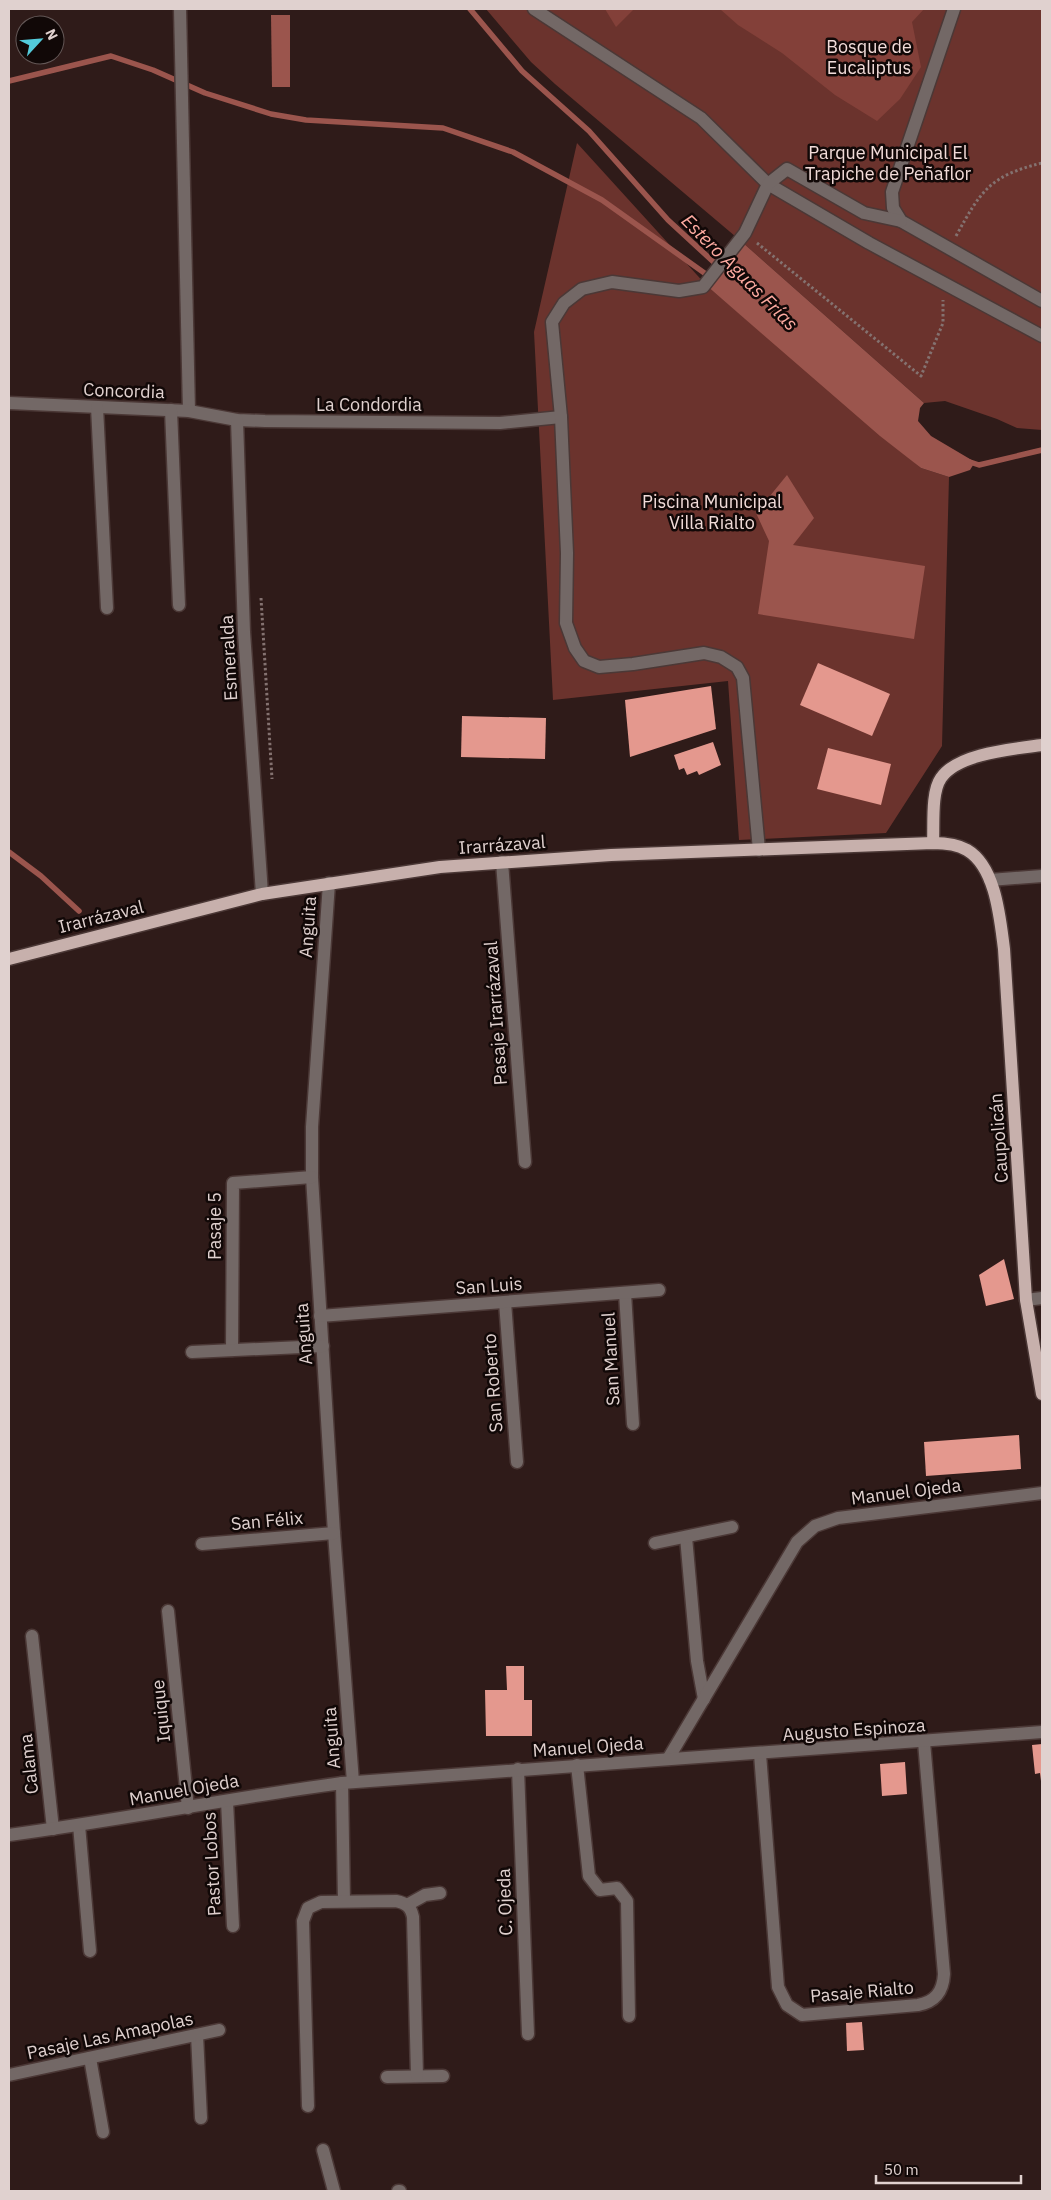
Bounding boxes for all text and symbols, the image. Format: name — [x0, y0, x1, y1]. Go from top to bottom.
north arrow — [15, 15, 65, 65]
text: N — [41, 26, 62, 43]
park label: Bosque de Eucaliptus — [826, 35, 912, 79]
park label: Parque Municipal El Trapiche de Peñaflor — [805, 141, 972, 185]
water label: Estero Aguas Frías — [677, 209, 803, 335]
street label: Concordia — [83, 378, 166, 403]
street label: La Condordia — [316, 393, 422, 416]
park label: Piscina Municipal Villa Rialto — [642, 490, 782, 534]
street label: Esmeralda — [215, 614, 242, 702]
street label: Irarrázaval — [458, 830, 546, 859]
street label: Irarrázaval — [56, 895, 146, 938]
street label: Anguita — [294, 895, 321, 959]
street label: Pasaje Irarrázaval — [479, 940, 512, 1086]
street label: Caupolicán — [984, 1092, 1013, 1184]
street label: Pasaje 5 — [203, 1192, 226, 1260]
street label: San Luis — [455, 1272, 523, 1299]
street label: Anguita — [290, 1302, 317, 1366]
street label: San Manuel — [597, 1311, 624, 1407]
street label: San Roberto — [478, 1333, 507, 1433]
street label: Manuel Ojeda — [850, 1473, 963, 1510]
street label: San Félix — [230, 1506, 304, 1535]
street label: Iquique — [146, 1678, 175, 1743]
street label: Anguita — [318, 1706, 345, 1770]
street label: Augusto Espinoza — [782, 1713, 926, 1746]
street label: Manuel Ojeda — [532, 1731, 644, 1762]
street label: Calama — [14, 1732, 43, 1795]
street label: Manuel Ojeda — [127, 1768, 241, 1810]
street label: Pastor Lobos — [197, 1811, 226, 1917]
street label: C. Ojeda — [492, 1867, 517, 1936]
street label: Pasaje Rialto — [809, 1976, 915, 2007]
street label: Pasaje Las Amapolas — [25, 2007, 195, 2064]
scale bar — [876, 2152, 1021, 2184]
text: 50 m — [884, 2160, 919, 2179]

